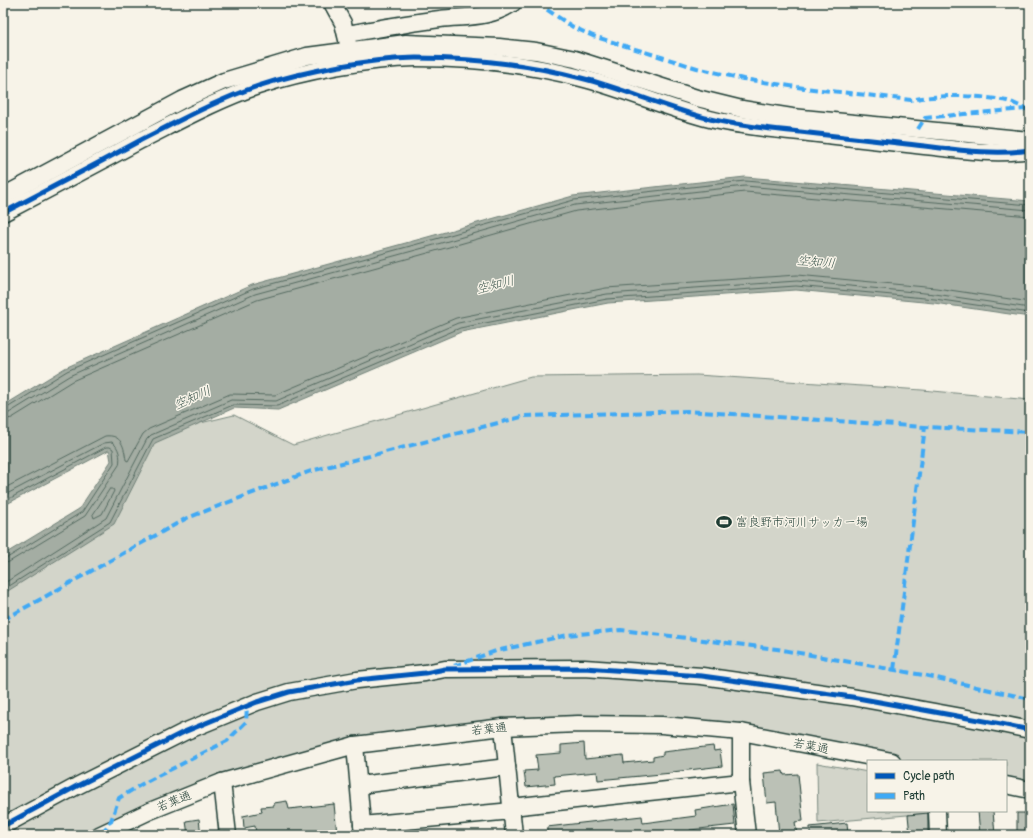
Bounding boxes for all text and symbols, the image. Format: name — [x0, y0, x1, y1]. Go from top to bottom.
water label: 空知川 — [796, 252, 836, 272]
water label: 空知川 — [474, 272, 516, 297]
water label: 空知川 — [171, 383, 213, 413]
sports icon: 富良野市河川サッカー場 — [715, 513, 733, 531]
place label: 富良野市河川サッカー場 — [736, 515, 868, 530]
street label: 若葉通 — [470, 720, 508, 739]
street label: 若葉通 — [792, 736, 830, 757]
legend — [867, 760, 1007, 812]
text: Cycle path — [903, 769, 955, 784]
street label: 若葉通 — [155, 788, 194, 815]
text: Path — [903, 789, 925, 804]

